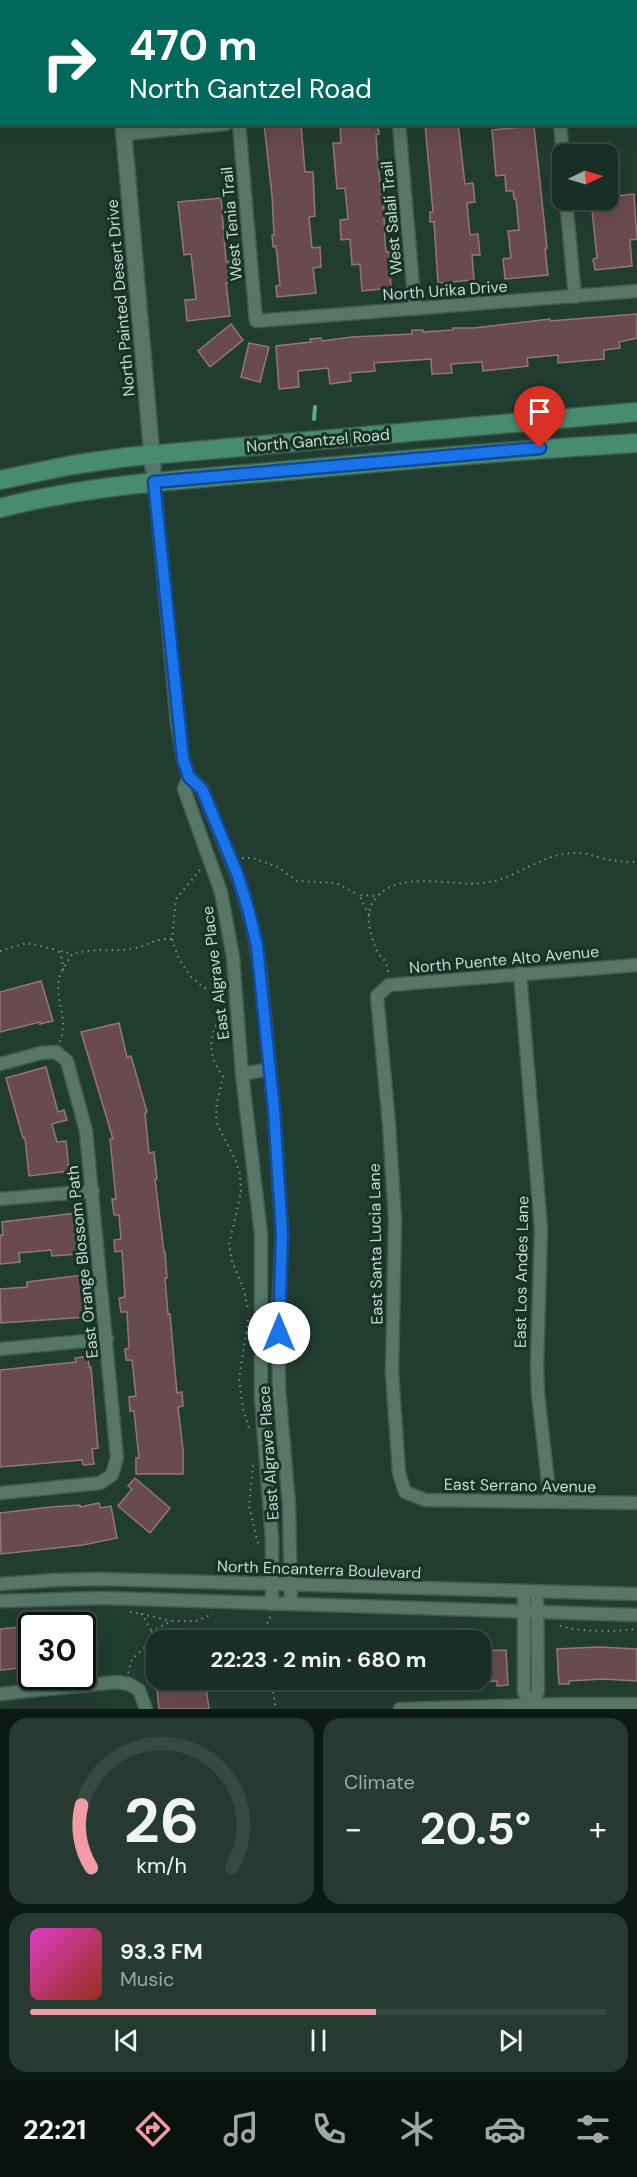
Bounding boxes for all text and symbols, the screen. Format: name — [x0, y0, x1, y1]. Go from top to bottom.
text: 470 m — [129, 18, 258, 73]
icon: right — [30, 24, 108, 102]
text: North Gantzel Road — [129, 71, 372, 106]
north arrow — [552, 144, 618, 210]
map controls — [552, 144, 618, 210]
street label: West Salali Trail — [376, 160, 407, 276]
street label: West Tenia Trail — [216, 166, 247, 282]
street label: North Painted Desert Drive — [101, 199, 140, 397]
street label: North Urika Drive — [382, 276, 508, 305]
pin — [514, 386, 565, 448]
icon: arrive — [523, 395, 556, 428]
street label: North Gantzel Road — [245, 424, 391, 457]
street label: East Algrave Place — [197, 905, 234, 1041]
street label: North Puente Alto Avenue — [408, 941, 600, 978]
street label: East Santa Lucia Lane — [364, 1163, 387, 1325]
street label: East Orange Blossom Path — [62, 1165, 103, 1359]
street label: East Los Andes Lane — [510, 1196, 533, 1348]
position arrow — [247, 1301, 311, 1365]
street label: East Algrave Place — [253, 1385, 284, 1521]
street label: East Serrano Avenue — [444, 1474, 596, 1497]
street label: North Encanterra Boulevard — [216, 1555, 421, 1584]
speed limit sign: 30 — [18, 1612, 96, 1690]
text: 22:23 · 2 min · 680 m — [210, 1645, 427, 1674]
text: Climate — [344, 1769, 415, 1795]
text: 26 — [124, 1780, 199, 1861]
text: 20.5° — [420, 1799, 531, 1858]
text: − — [344, 1807, 362, 1850]
text: + — [589, 1807, 607, 1850]
text: km/h — [136, 1852, 187, 1880]
text: 93.3 FM — [120, 1937, 203, 1966]
text: Music — [120, 1966, 175, 1992]
icon: previous — [110, 2024, 143, 2057]
icon: pause — [302, 2024, 335, 2057]
icon: next — [494, 2024, 527, 2057]
icon: directions — [132, 2108, 174, 2150]
icon: music — [220, 2108, 262, 2150]
icon: phone — [308, 2108, 350, 2150]
icon: climate — [396, 2108, 438, 2150]
icon: car — [484, 2108, 526, 2150]
icon: filters — [572, 2108, 614, 2150]
text: 22:21 — [23, 2112, 86, 2147]

